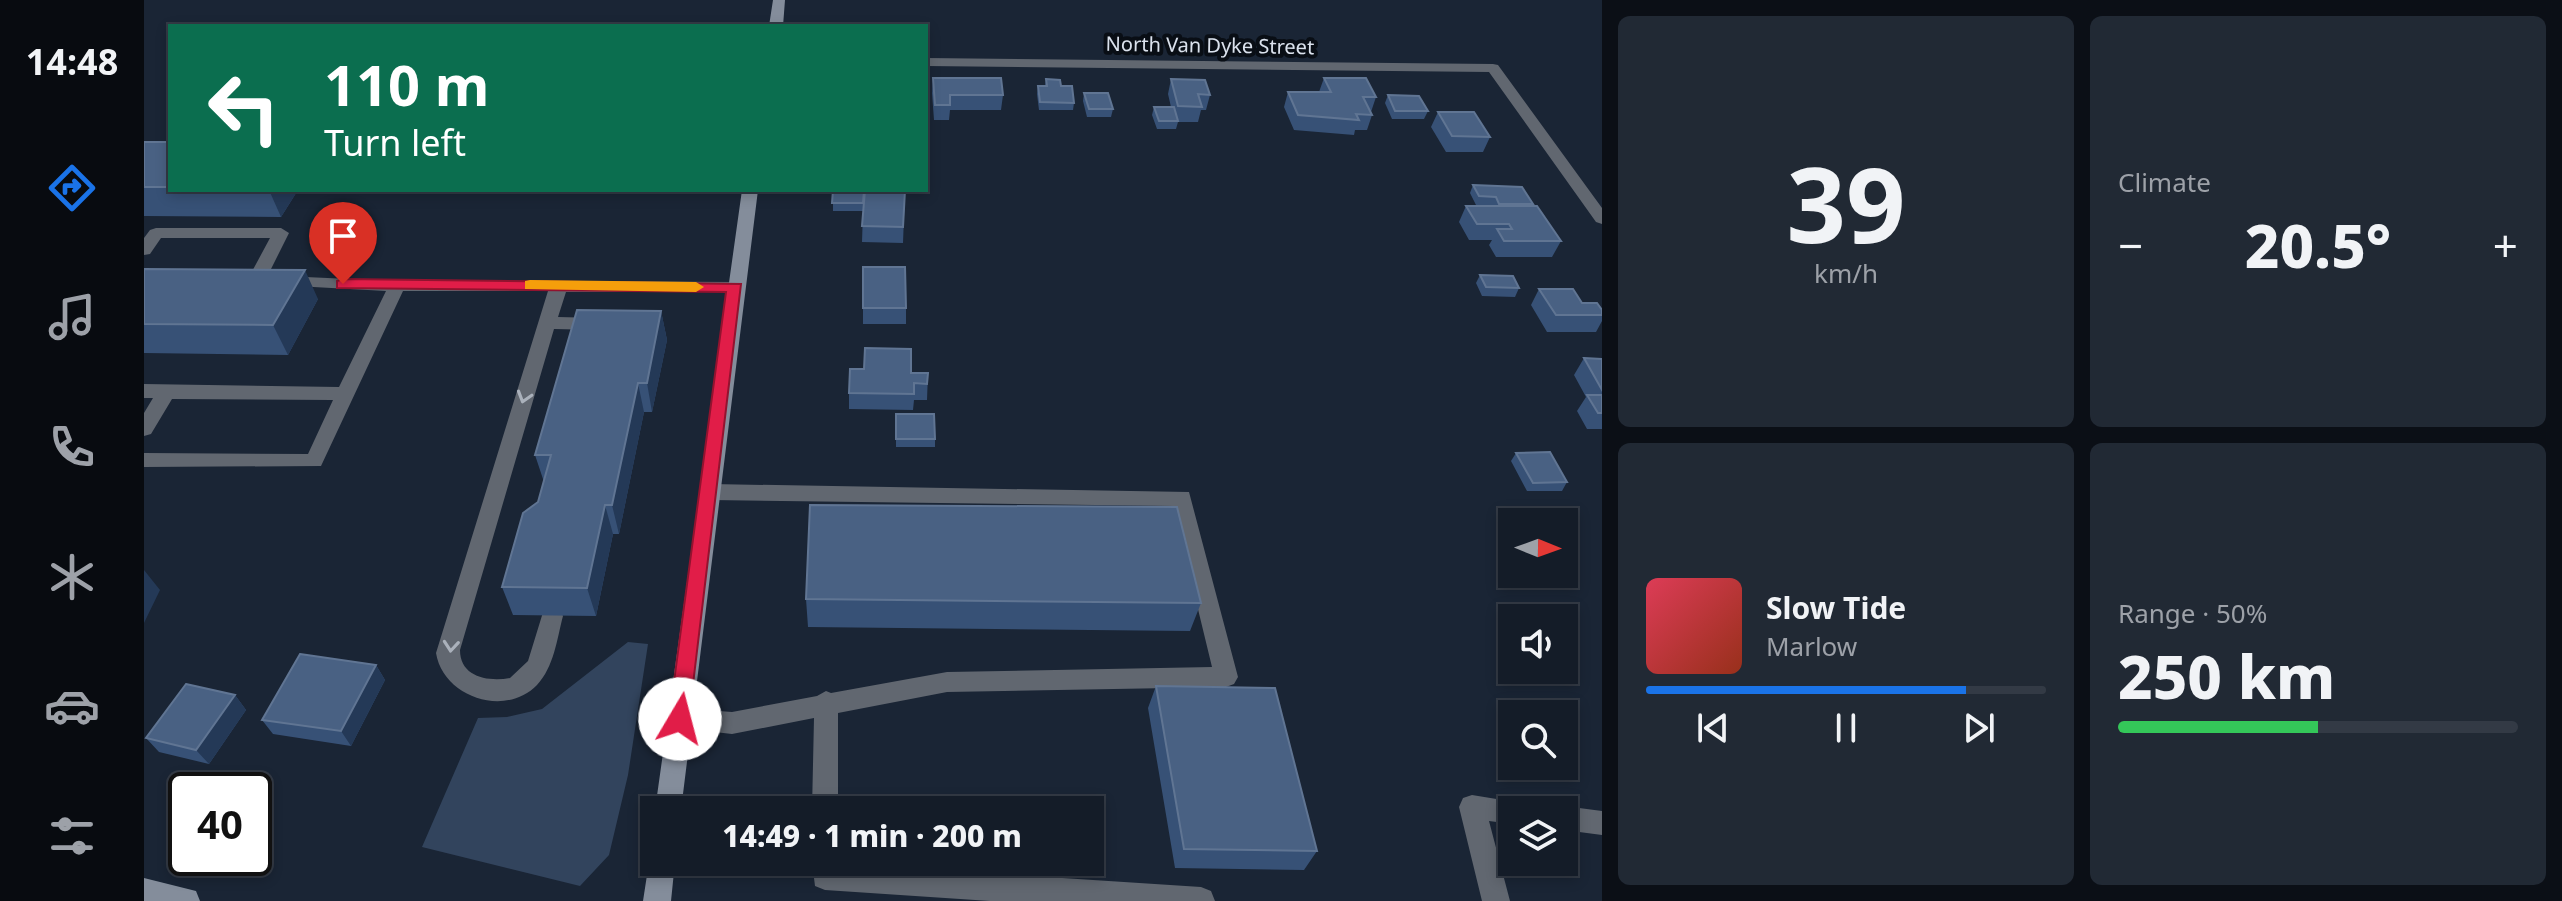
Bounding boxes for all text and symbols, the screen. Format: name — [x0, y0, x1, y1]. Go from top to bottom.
street label: North Van Dyke Street — [1106, 30, 1314, 60]
text: 14:48 — [26, 37, 118, 86]
text: 110 m — [324, 46, 489, 122]
icon: left — [192, 56, 296, 160]
text: Turn left — [324, 118, 466, 167]
text: 39 — [1787, 132, 1905, 273]
icon: directions — [44, 160, 100, 216]
text: Climate — [2118, 164, 2211, 200]
pin — [309, 202, 377, 284]
text: 20.5° — [2245, 204, 2391, 286]
icon: arrive — [321, 214, 365, 258]
text: − — [2118, 215, 2143, 275]
text: + — [2493, 215, 2518, 275]
text: km/h — [1814, 255, 1878, 291]
icon: music — [44, 289, 100, 345]
one-way arrow — [517, 390, 533, 404]
icon: phone — [44, 419, 100, 475]
north arrow — [1498, 508, 1578, 588]
map controls — [1498, 508, 1578, 876]
icon: climate — [44, 549, 100, 605]
text: Slow Tide — [1766, 587, 1906, 628]
text: Range · 50% — [2118, 595, 2267, 631]
button: sound — [1498, 604, 1578, 684]
text: Marlow — [1766, 628, 1857, 664]
text: 250 km — [2118, 635, 2335, 717]
one-way arrow — [442, 640, 459, 653]
position arrow — [638, 677, 722, 761]
icon: car — [44, 678, 100, 734]
button: search — [1498, 700, 1578, 780]
icon: previous — [1691, 706, 1735, 750]
icon: pause — [1824, 706, 1868, 750]
icon: next — [1957, 706, 2001, 750]
speed limit sign: 40 — [168, 772, 272, 876]
button: layers — [1498, 796, 1578, 876]
icon: filters — [44, 808, 100, 864]
text: 14:49 · 1 min · 200 m — [722, 815, 1022, 856]

